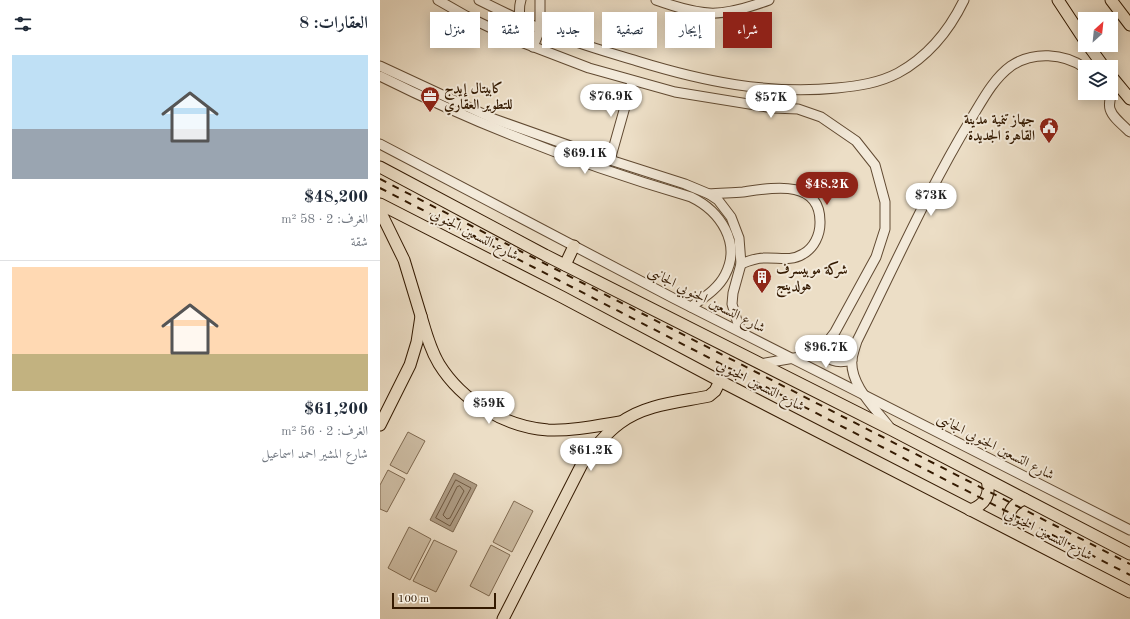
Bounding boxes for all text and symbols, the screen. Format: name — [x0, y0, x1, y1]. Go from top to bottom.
chip: منزل — [430, 12, 480, 48]
chip: شقة — [488, 12, 534, 48]
chip: جديد — [542, 12, 594, 48]
chip: تصفية — [602, 12, 657, 48]
chip: إيجار — [665, 12, 715, 48]
chip: شراء — [723, 12, 772, 48]
north arrow — [1078, 12, 1118, 52]
map controls — [1078, 12, 1118, 100]
icon: filters — [12, 13, 34, 35]
text: العقارات: 8 — [299, 15, 368, 32]
button: layers — [1078, 60, 1118, 100]
icon: home — [154, 81, 226, 153]
place label: كابيتال إيدج للتطوير العقاري — [444, 81, 512, 116]
pin: $76.9K — [578, 84, 644, 118]
office icon: كابيتال إيدج للتطوير العقاري — [419, 85, 441, 113]
pin: $57K — [747, 85, 795, 119]
text: $76.9K — [589, 90, 633, 103]
text: $57K — [755, 91, 787, 104]
place label: جهاز تنمية مدينة القاهرة الجديدة — [964, 113, 1035, 145]
public building icon: جهاز تنمية مدينة القاهرة الجديدة — [1038, 116, 1060, 144]
pin: $69.1K — [552, 141, 618, 175]
text: $69.1K — [563, 147, 607, 160]
pin: $48.2K — [794, 172, 860, 206]
text: $48.2K — [805, 178, 849, 191]
pin: $73K — [907, 183, 955, 217]
text: $48,200 — [304, 189, 368, 206]
text: $73K — [915, 189, 947, 202]
street label: شارع التسعين الجنوبي — [427, 207, 521, 267]
text: الغرف: 2 · 58 m² — [281, 213, 368, 226]
text: شقة — [351, 236, 368, 249]
place label: شركة موبيسرف هولدينج — [776, 260, 848, 298]
street label: شارع التسعين الجنوبي الجانبى — [644, 264, 767, 339]
building icon: شركة موبيسرف هولدينج — [751, 266, 773, 294]
icon: home — [154, 293, 226, 365]
pin: $96.7K — [793, 335, 859, 369]
text: $96.7K — [804, 341, 848, 354]
street label: شارع التسعين الجنوبي — [713, 358, 807, 418]
pin: $59K — [465, 391, 513, 425]
text: $59K — [473, 397, 505, 410]
text: $61,200 — [304, 401, 368, 418]
street label: شارع التسعين الجنوبي الجانبى — [933, 411, 1056, 486]
text: الغرف: 2 · 56 m² — [281, 425, 368, 438]
pin: $61.2K — [558, 438, 624, 472]
text: $61.2K — [569, 444, 613, 457]
text: شارع المشير احمد اسماعيل — [262, 448, 368, 461]
street label: شارع التسعين الجنوبي — [1001, 507, 1095, 567]
scale bar — [392, 591, 496, 610]
text: 100 m — [398, 594, 429, 605]

